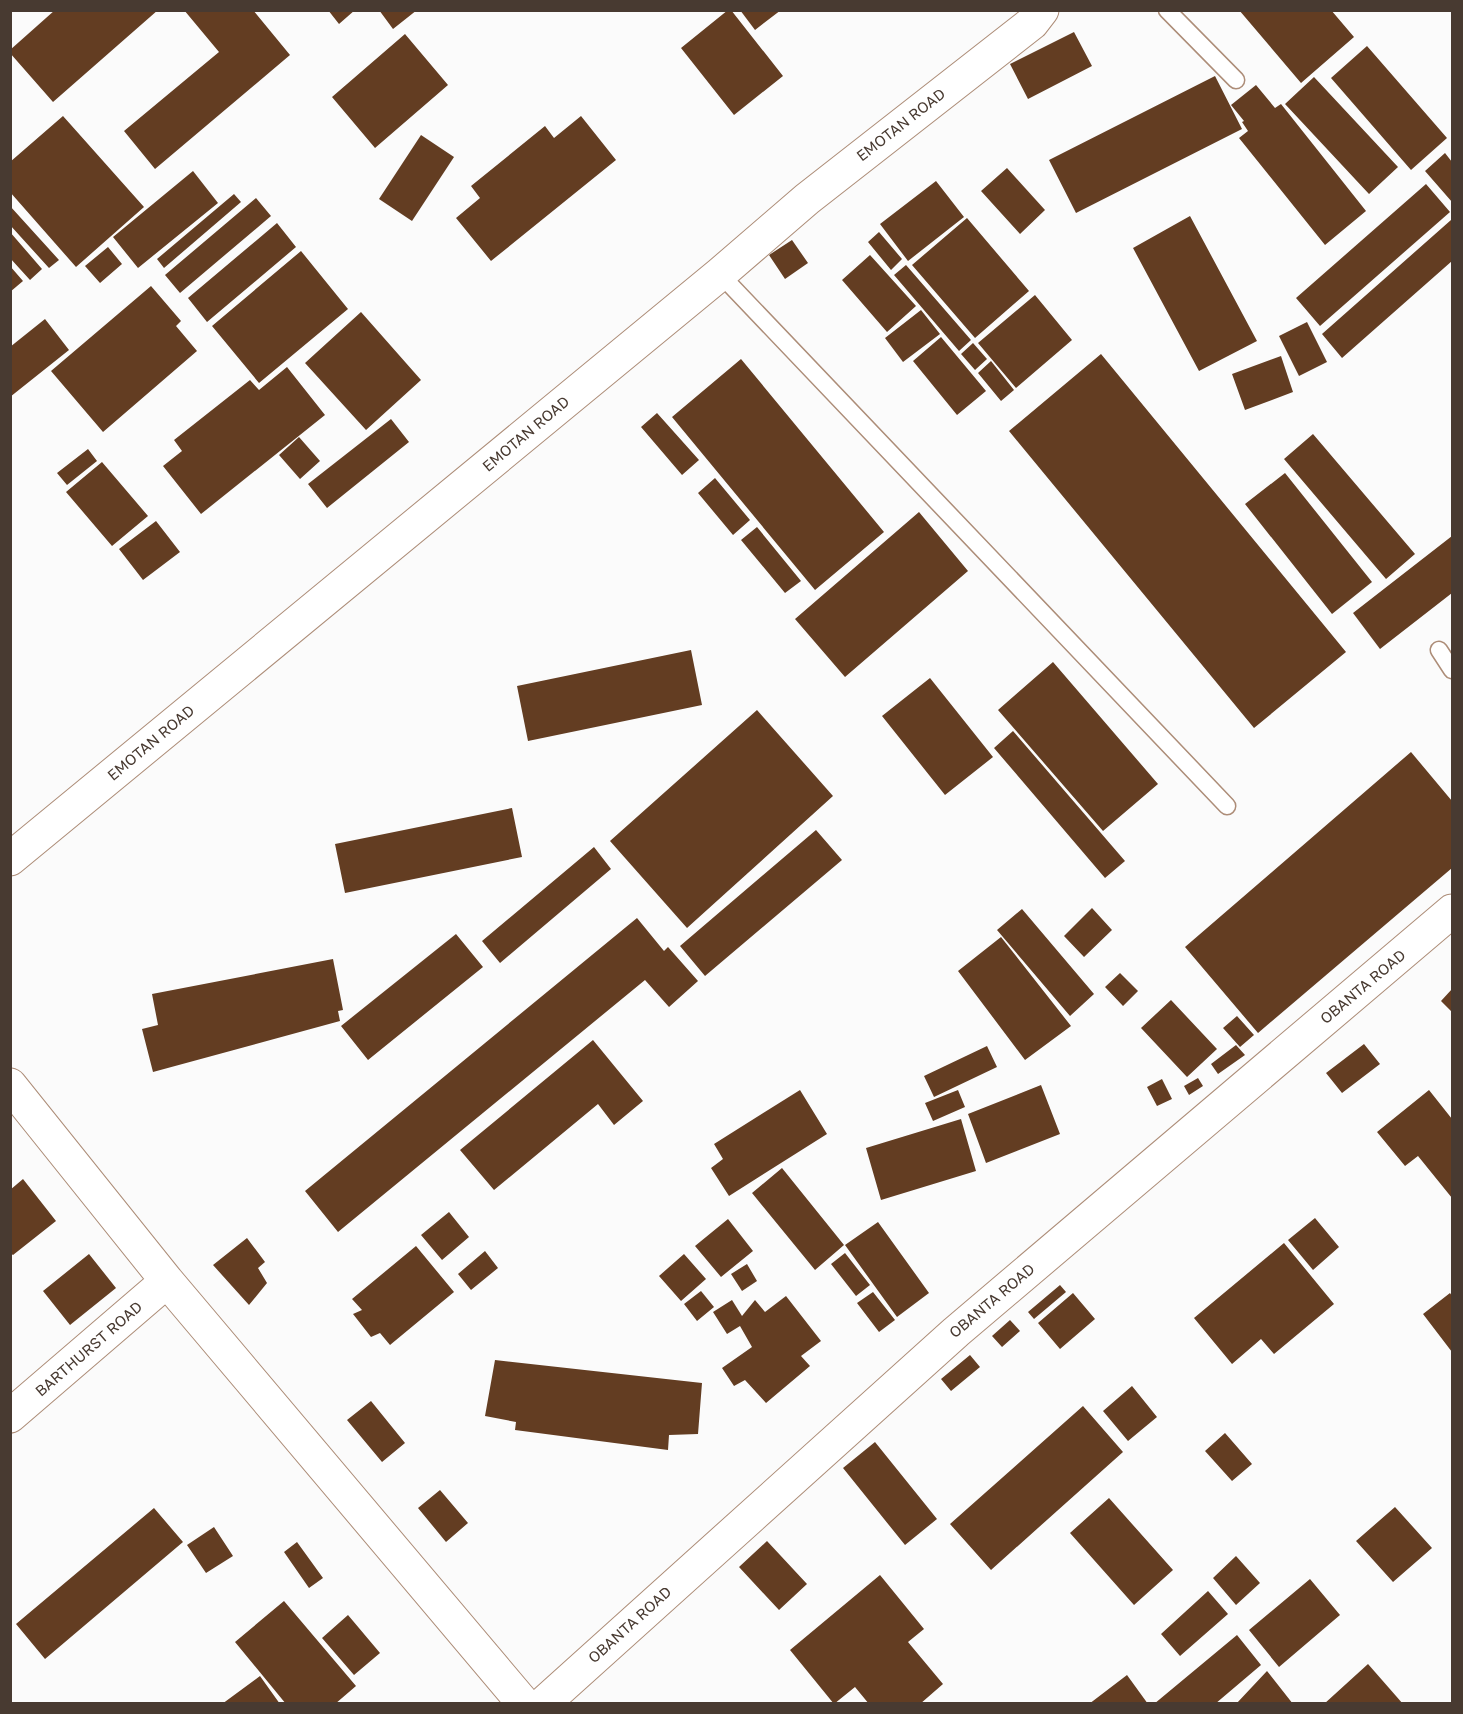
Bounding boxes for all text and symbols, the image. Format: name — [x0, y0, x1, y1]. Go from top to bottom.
street label: EMOTAN ROAD — [852, 84, 948, 164]
street label: EMOTAN ROAD — [478, 392, 572, 475]
street label: EMOTAN ROAD — [103, 701, 197, 784]
street label: OBANTA ROAD — [1316, 945, 1409, 1027]
street label: OBANTA ROAD — [945, 1259, 1038, 1341]
street label: BARTHURST ROAD — [31, 1297, 145, 1400]
street label: OBANTA ROAD — [584, 1582, 675, 1666]

